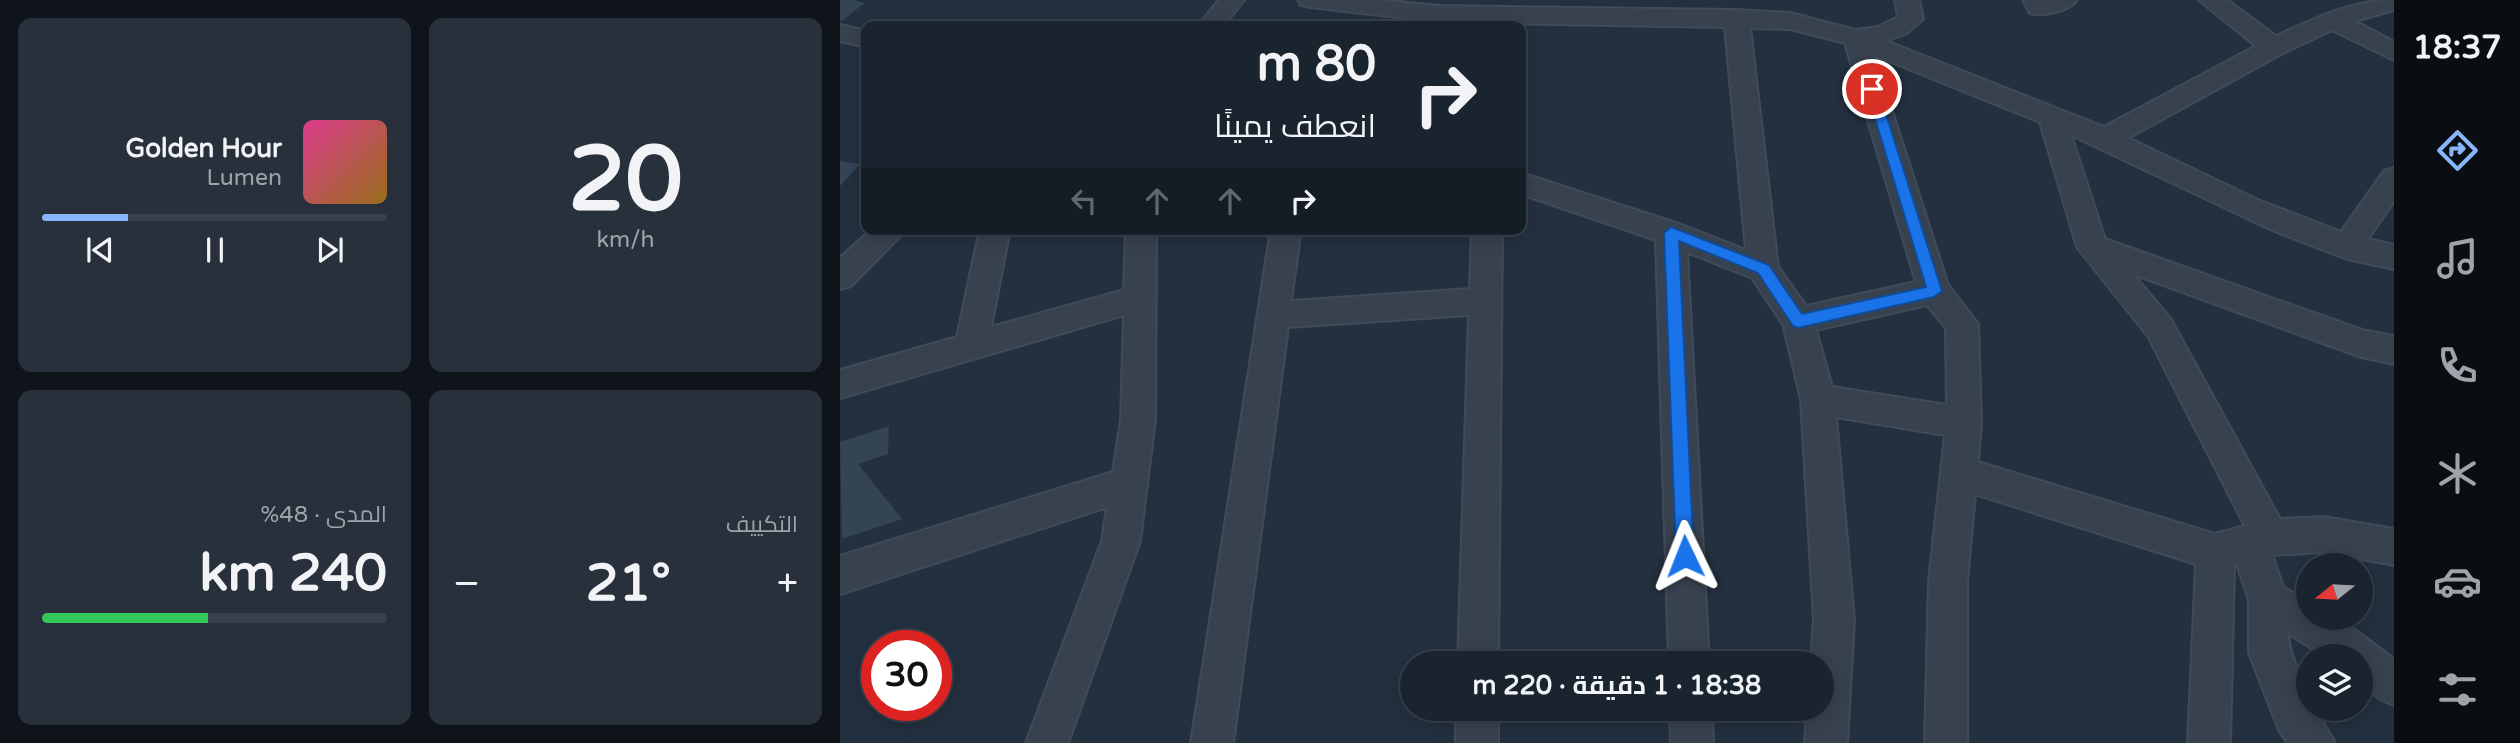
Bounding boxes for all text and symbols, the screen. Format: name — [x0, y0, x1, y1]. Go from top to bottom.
text: 18:37 — [2413, 29, 2501, 67]
text: 80 m — [1257, 35, 1376, 94]
icon: right — [1400, 49, 1491, 140]
pin — [1842, 59, 1902, 119]
icon: arrive — [1853, 70, 1891, 108]
text: انعطف يمينًا — [1214, 108, 1376, 146]
text: 20 — [568, 125, 683, 235]
icon: directions — [2433, 126, 2482, 175]
text: Golden Hour — [125, 133, 282, 164]
text: Lumen — [207, 164, 282, 192]
icon: left — [1065, 182, 1103, 220]
icon: ahead — [1138, 182, 1176, 220]
icon: ahead — [1211, 182, 1249, 220]
icon: right — [1284, 182, 1322, 220]
text: km/h — [597, 226, 654, 254]
icon: previous — [81, 231, 119, 269]
icon: pause — [196, 231, 234, 269]
icon: next — [311, 231, 349, 269]
icon: music — [2433, 234, 2482, 283]
icon: phone — [2433, 341, 2482, 390]
icon: climate — [2433, 449, 2482, 498]
text: المدى · 48% — [260, 501, 387, 529]
text: التكييف — [726, 511, 798, 539]
position arrow — [1648, 519, 1722, 593]
text: 240 km — [199, 542, 387, 605]
text: 21° — [586, 552, 671, 615]
north arrow — [2296, 553, 2373, 630]
map controls — [2296, 553, 2373, 721]
icon: car — [2433, 557, 2482, 606]
text: − — [453, 561, 480, 607]
text: + — [777, 561, 798, 607]
speed limit sign: 30 — [861, 630, 952, 721]
button: layers — [2296, 644, 2373, 721]
icon: filters — [2433, 665, 2482, 714]
text: 18:38 · 1 دقيقة · 220 m — [1473, 670, 1761, 701]

